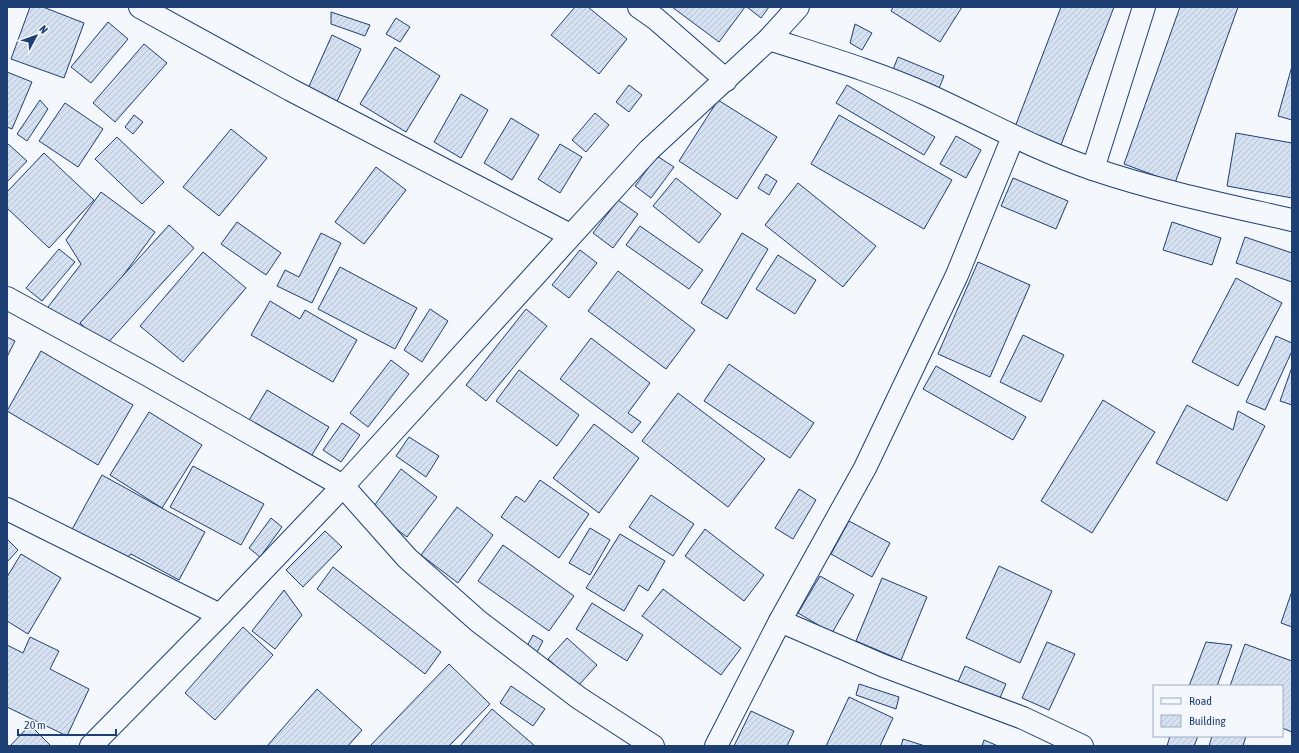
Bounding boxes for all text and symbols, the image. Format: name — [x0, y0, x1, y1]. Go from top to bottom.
north arrow — [16, 16, 56, 56]
text: N — [37, 23, 50, 36]
legend — [1153, 685, 1283, 737]
text: Road — [1189, 694, 1212, 708]
scale bar — [18, 711, 116, 737]
text: Building — [1189, 714, 1227, 728]
text: 20 m — [24, 718, 46, 732]

